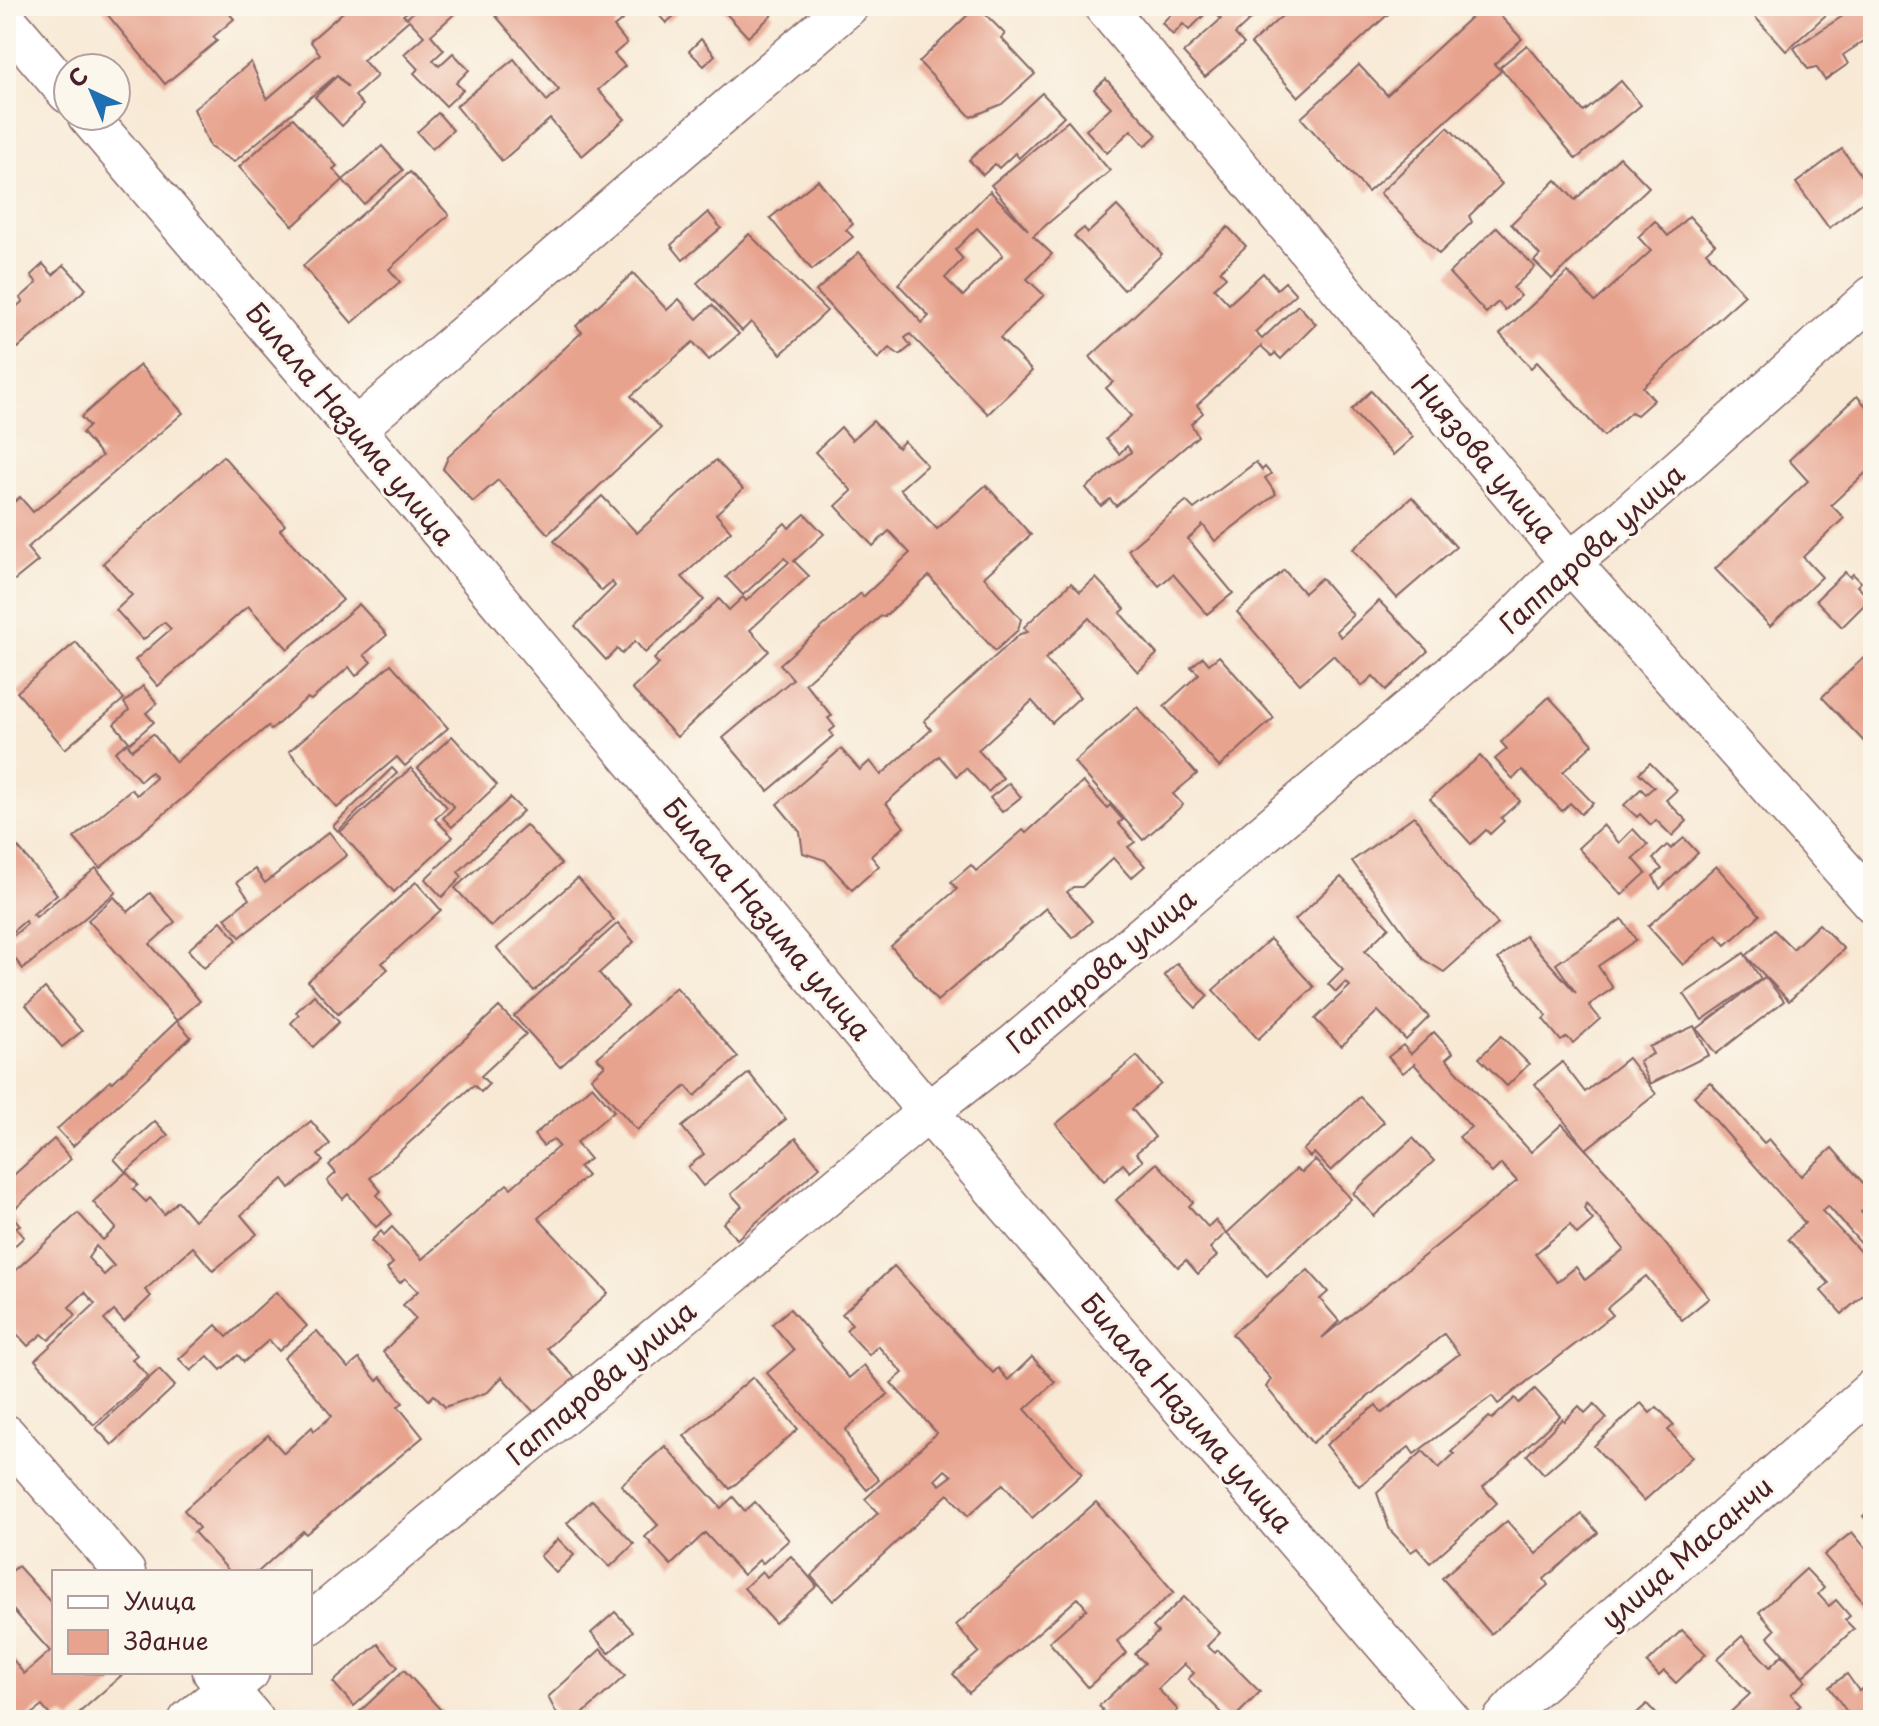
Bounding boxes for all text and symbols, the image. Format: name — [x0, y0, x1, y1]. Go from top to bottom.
north arrow — [52, 52, 132, 132]
text: С — [60, 59, 94, 94]
street label: Билала Назима улица — [236, 292, 466, 554]
street label: Ниязова улица — [1402, 364, 1569, 552]
street label: Гаппарова улица — [1488, 452, 1694, 643]
street label: Билала Назима улица — [653, 787, 883, 1049]
street label: Гаппарова улица — [995, 877, 1205, 1063]
street label: Билала Назима улица — [1071, 1282, 1305, 1542]
street label: Гаппарова улица — [495, 1289, 705, 1475]
street label: улица Масанчи — [1590, 1465, 1782, 1639]
legend — [52, 1570, 312, 1674]
text: Улица — [124, 1582, 196, 1618]
text: Здание — [124, 1622, 209, 1658]

